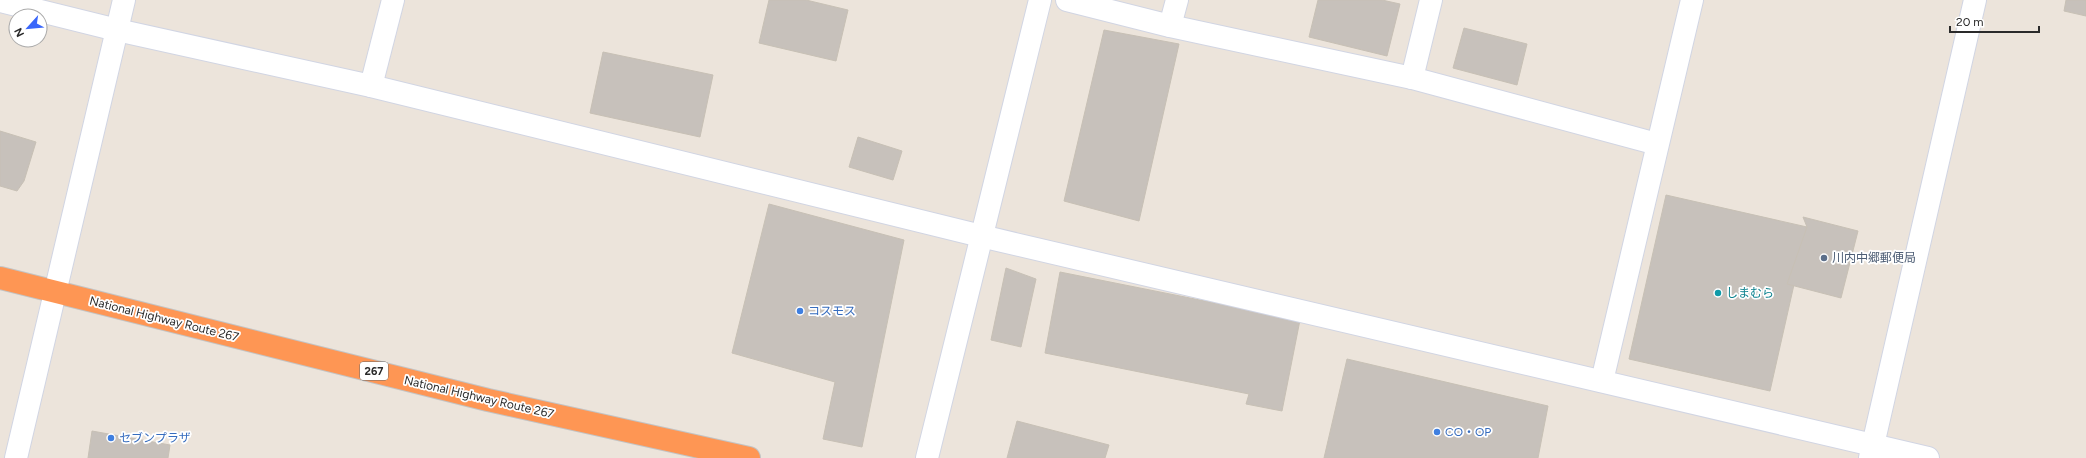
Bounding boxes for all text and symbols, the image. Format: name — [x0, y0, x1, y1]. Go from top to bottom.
north arrow — [8, 8, 48, 48]
scale bar — [1950, 8, 2039, 34]
text: 20 m — [1956, 15, 1984, 29]
text: N — [12, 26, 27, 39]
place label: 川内中郷郵便局 — [1832, 251, 1916, 265]
marker: 川内中郷郵便局 — [1819, 253, 1829, 263]
place label: しまむら — [1726, 286, 1774, 300]
marker: しまむら — [1713, 288, 1723, 298]
street label: National Highway Route 267 — [88, 294, 241, 344]
place label: コスモス — [808, 304, 856, 318]
marker: コスモス — [795, 306, 805, 316]
road number: 267 — [360, 362, 388, 380]
street label: National Highway Route 267 — [403, 373, 556, 421]
place label: CO・OP — [1445, 425, 1491, 439]
marker: CO・OP — [1432, 427, 1442, 437]
place label: セブンプラザ — [119, 431, 191, 445]
marker: セブンプラザ — [106, 433, 116, 443]

